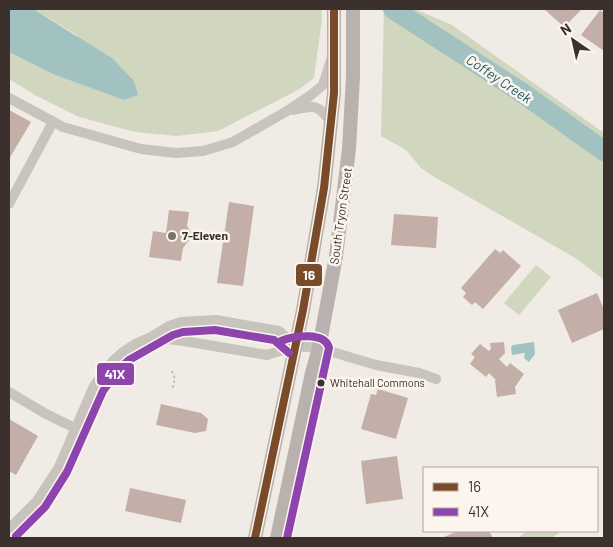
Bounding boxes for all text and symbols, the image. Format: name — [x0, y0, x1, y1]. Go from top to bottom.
north arrow — [548, 15, 598, 65]
text: N — [557, 19, 574, 38]
water label: Coffey Creek — [463, 51, 535, 107]
street label: South Tryon Street — [326, 167, 354, 265]
place label: 7-Eleven — [182, 228, 228, 242]
marker: 7-Eleven — [166, 230, 178, 242]
line badge: 16 — [295, 263, 323, 287]
text: 16 — [303, 266, 316, 283]
line badge: 41X — [96, 362, 135, 386]
text: 41X — [105, 365, 126, 382]
place label: Whitehall Commons — [330, 376, 425, 389]
marker: Whitehall Commons — [316, 378, 326, 388]
legend — [423, 467, 598, 532]
text: 16 — [468, 477, 481, 495]
text: 41X — [468, 502, 489, 520]

